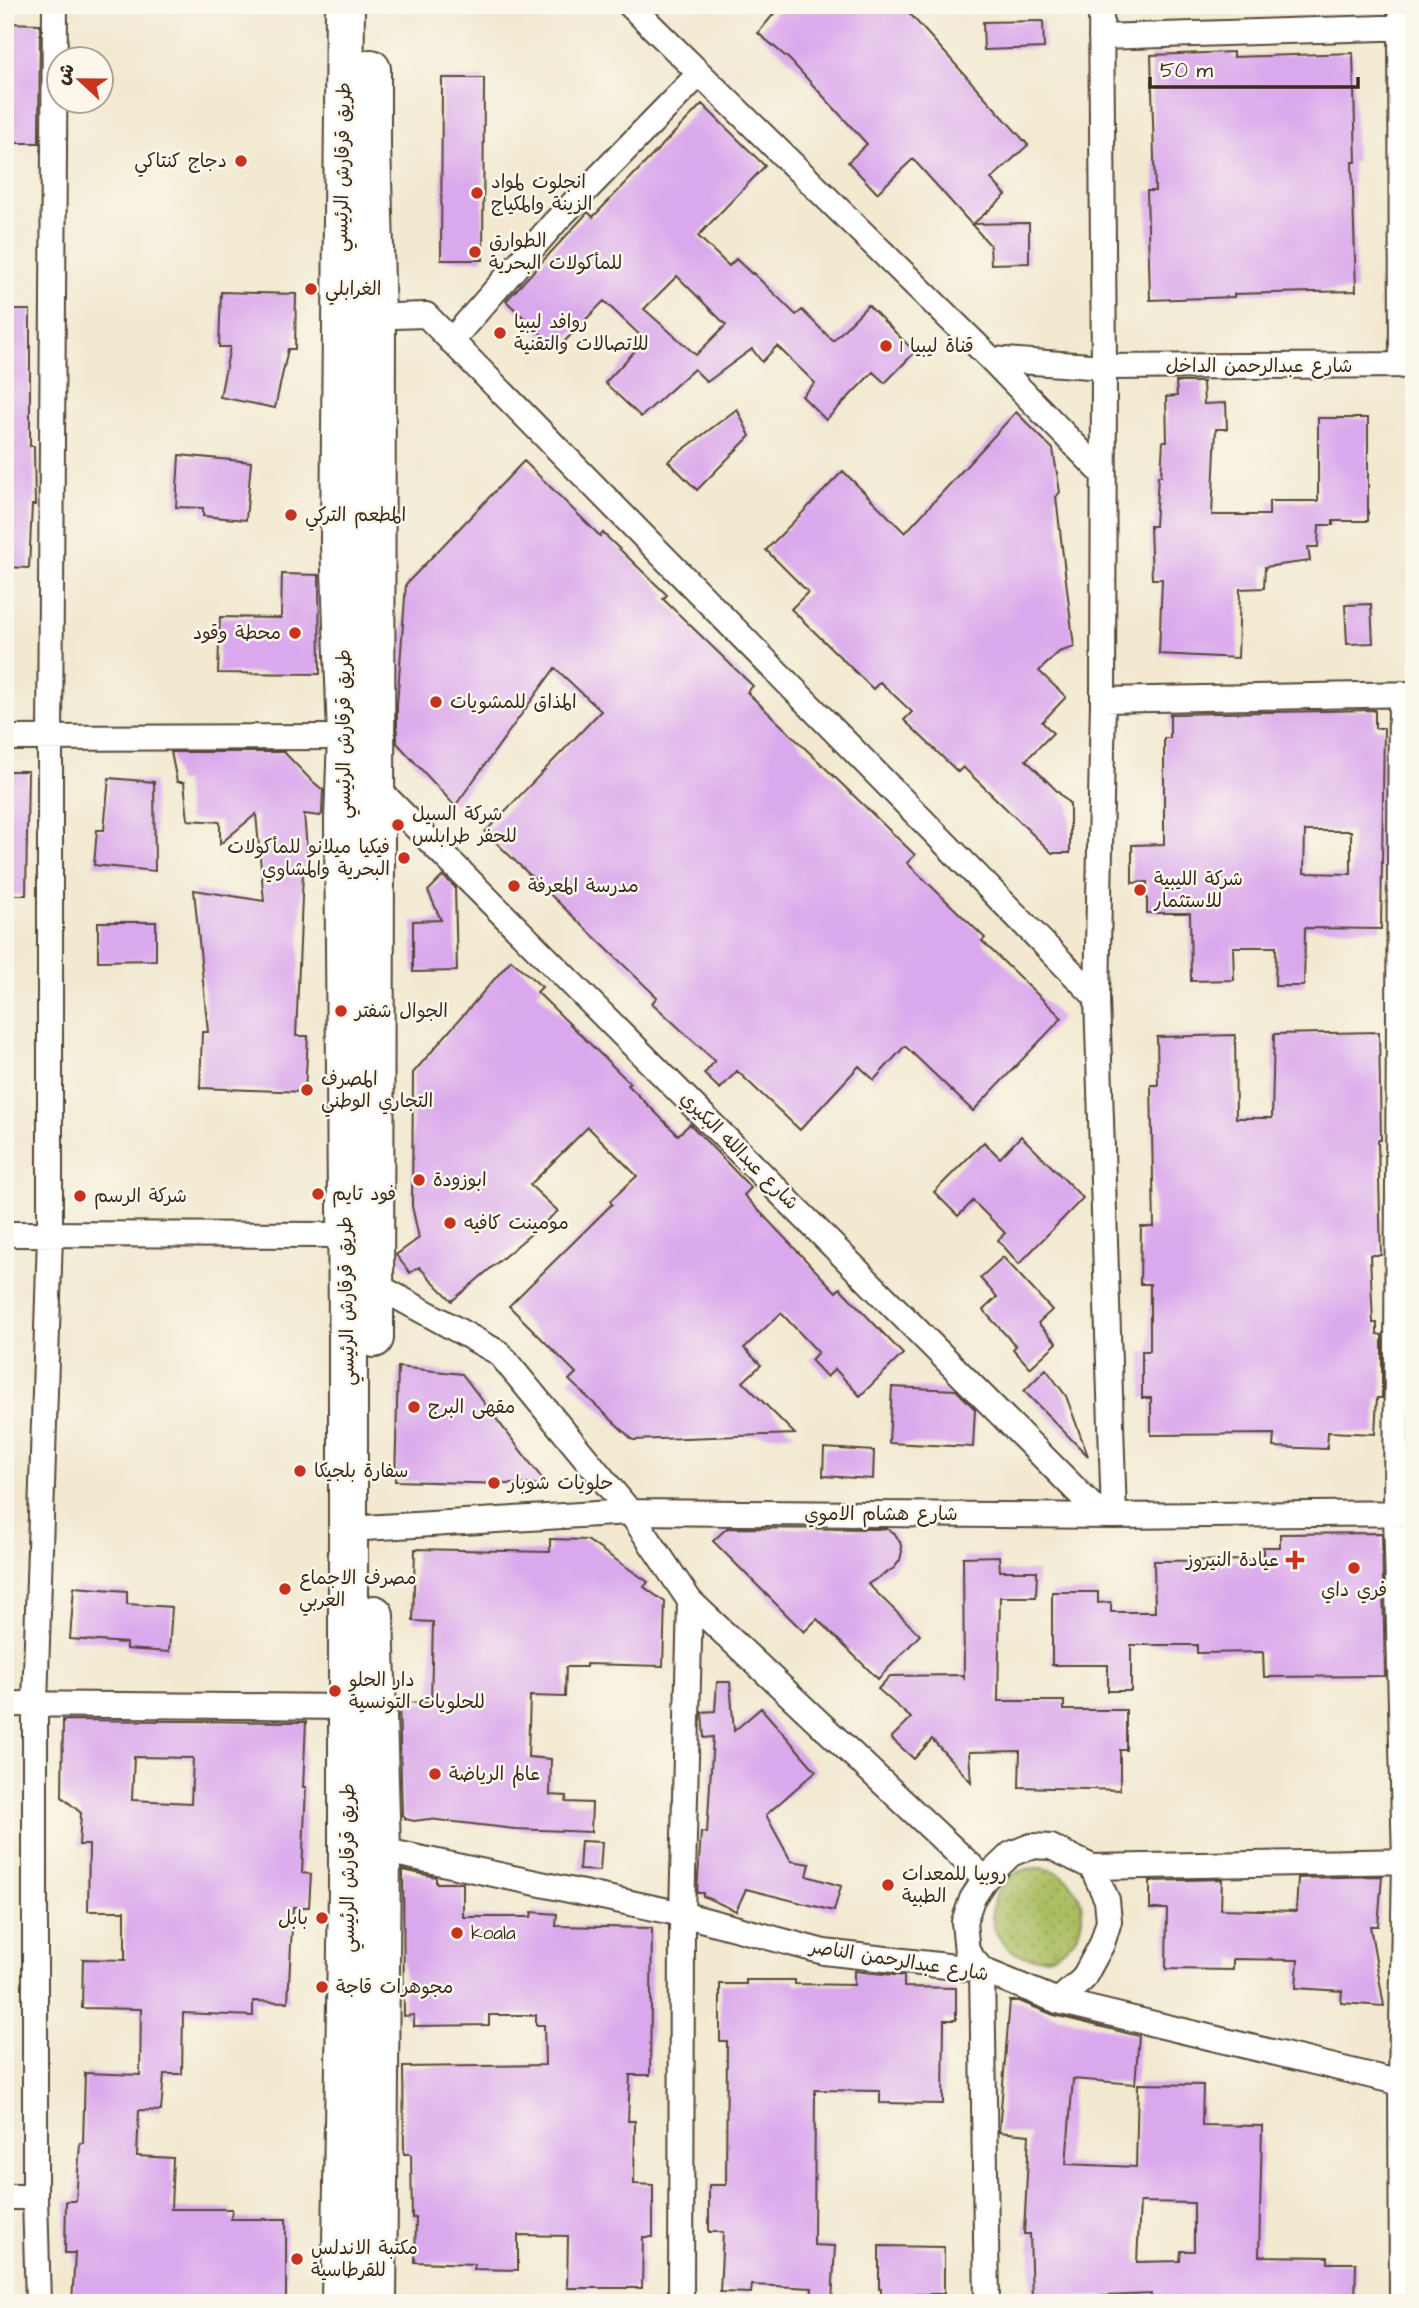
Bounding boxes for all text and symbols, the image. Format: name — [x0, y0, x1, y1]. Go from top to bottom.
north arrow — [46, 46, 116, 116]
scale bar — [1150, 46, 1358, 90]
text: 50 m — [1160, 56, 1214, 85]
text: ش — [49, 59, 82, 89]
street label: طريق قرقارش الرئيسي — [328, 82, 360, 252]
place label: دجاج كنتاكي — [134, 148, 227, 177]
marker: دجاج كنتاكي — [233, 153, 249, 169]
place label: انجلوت لمواد الزينة والمكياج — [491, 169, 592, 218]
marker: انجلوت لمواد الزينة والمكياج — [469, 185, 485, 201]
place label: الطوارق للمأكولات البحرية — [489, 228, 622, 277]
marker: الطوارق للمأكولات البحرية — [467, 244, 483, 260]
place label: الغرابلي — [325, 276, 381, 305]
marker: الغرابلي — [303, 281, 319, 297]
place label: روافد ليبيا للاتصالات والتقنية — [514, 309, 649, 358]
marker: روافد ليبيا للاتصالات والتقنية — [492, 325, 508, 341]
place label: قناة ليبيا 1 — [900, 333, 974, 360]
marker: قناة ليبيا 1 — [878, 338, 894, 354]
street label: شارع عبدالرحمن الداخل — [1166, 353, 1352, 380]
place label: المطعم التركي — [305, 502, 406, 531]
marker: المطعم التركي — [283, 507, 299, 523]
place label: محطة وقود — [193, 620, 281, 647]
marker: محطة وقود — [287, 625, 303, 641]
street label: طريق قرقارش الرئيسي — [331, 649, 360, 819]
place label: المذاق للمشويات — [450, 689, 577, 716]
marker: المذاق للمشويات — [428, 694, 444, 710]
place label: شركة السيل للحفر طرابلس — [412, 801, 517, 850]
marker: شركة السيل للحفر طرابلس — [390, 817, 406, 833]
place label: فيكيا ميلانو للمأكولات البحرية والمشاوي — [227, 834, 390, 883]
marker: فيكيا ميلانو للمأكولات البحرية والمشاوي — [396, 850, 412, 866]
place label: شركة الليبية للاستثمار — [1153, 866, 1243, 915]
place label: مدرسة المعرفة — [528, 873, 639, 900]
marker: مدرسة المعرفة — [506, 878, 522, 894]
marker: شركة الليبية للاستثمار — [1132, 882, 1148, 898]
place label: الجوال شفتر — [353, 998, 448, 1025]
marker: الجوال شفتر — [333, 1003, 349, 1019]
place label: المصرف التجاري الوطني — [321, 1066, 433, 1117]
marker: المصرف التجاري الوطني — [299, 1082, 315, 1098]
street label: شارع عبدالله البكيري — [674, 1086, 804, 1216]
place label: ابوزودة — [433, 1167, 487, 1194]
marker: ابوزودة — [411, 1172, 427, 1188]
place label: فود تايم — [332, 1181, 396, 1208]
place label: شركة الرسم — [94, 1183, 187, 1210]
marker: فود تايم — [310, 1186, 326, 1202]
marker: شركة الرسم — [72, 1188, 88, 1204]
place label: مومينت كافيه — [464, 1210, 569, 1237]
marker: مومينت كافيه — [442, 1215, 458, 1231]
street label: طريق قرقارش الرئيسي — [332, 1216, 364, 1386]
place label: مقهى البرج — [428, 1394, 515, 1421]
marker: مقهى البرج — [406, 1399, 422, 1415]
place label: سفارة بلجيكا — [314, 1458, 409, 1485]
marker: سفارة بلجيكا — [292, 1463, 308, 1479]
place label: حلويات شوبار — [506, 1470, 613, 1497]
marker: حلويات شوبار — [486, 1475, 502, 1491]
street label: شارع هشام الاموي — [804, 1501, 958, 1528]
place label: عيادة النيروز — [1184, 1547, 1279, 1574]
marker: عيادة النيروز — [1285, 1550, 1305, 1570]
marker: فري داي — [1346, 1560, 1362, 1576]
place label: مصرف الاجماع العربي — [299, 1565, 417, 1616]
place label: فري داي — [1321, 1577, 1387, 1604]
marker: مصرف الاجماع العربي — [277, 1581, 293, 1597]
place label: دار الحلو للحلويات التونسية — [348, 1667, 485, 1716]
marker: دار الحلو للحلويات التونسية — [327, 1683, 343, 1699]
place label: عالم الرياضة — [449, 1761, 540, 1788]
marker: عالم الرياضة — [427, 1766, 443, 1782]
street label: طريق قرقارش الرئيسي — [335, 1783, 364, 1953]
place label: روبيا للمعدات الطبية — [902, 1861, 1007, 1910]
marker: روبيا للمعدات الطبية — [880, 1877, 896, 1893]
place label: بابل — [278, 1905, 308, 1932]
marker: بابل — [314, 1910, 330, 1926]
place label: koala — [471, 1920, 516, 1947]
marker: koala — [449, 1925, 465, 1941]
street label: شارع عبدالرحمن الناصر — [806, 1933, 990, 1988]
place label: مجوهرات قاجة — [336, 1974, 453, 2001]
marker: مجوهرات قاجة — [314, 1979, 330, 1995]
place label: مكتبة الاندلس للقرطاسية — [311, 2235, 418, 2284]
marker: مكتبة الاندلس للقرطاسية — [289, 2251, 305, 2267]

